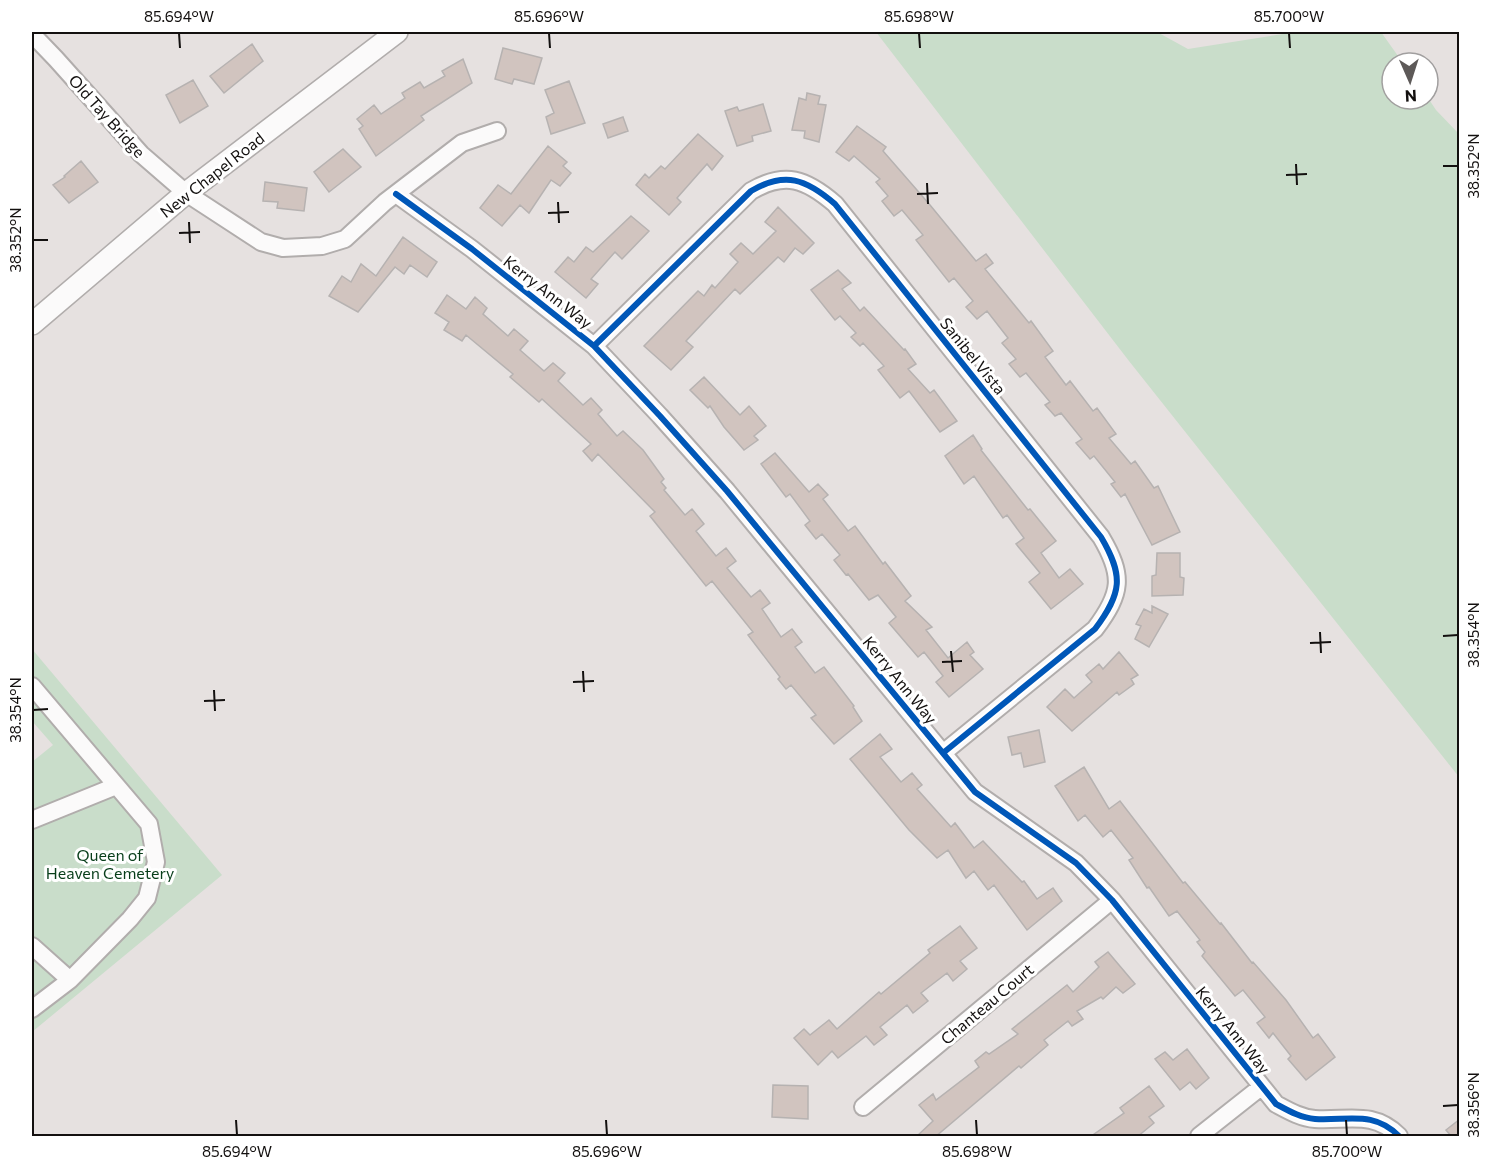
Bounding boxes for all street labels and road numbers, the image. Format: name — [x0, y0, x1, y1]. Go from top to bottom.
street label: Old Tay Bridge — [65, 70, 150, 161]
street label: New Chapel Road — [156, 128, 268, 221]
street label: Kerry Ann Way — [500, 251, 596, 332]
street label: Sanibel Vista — [937, 313, 1010, 398]
street label: Kerry Ann Way — [859, 632, 941, 727]
street label: Chanteau Court — [936, 959, 1037, 1048]
street label: Kerry Ann Way — [1192, 982, 1274, 1077]

